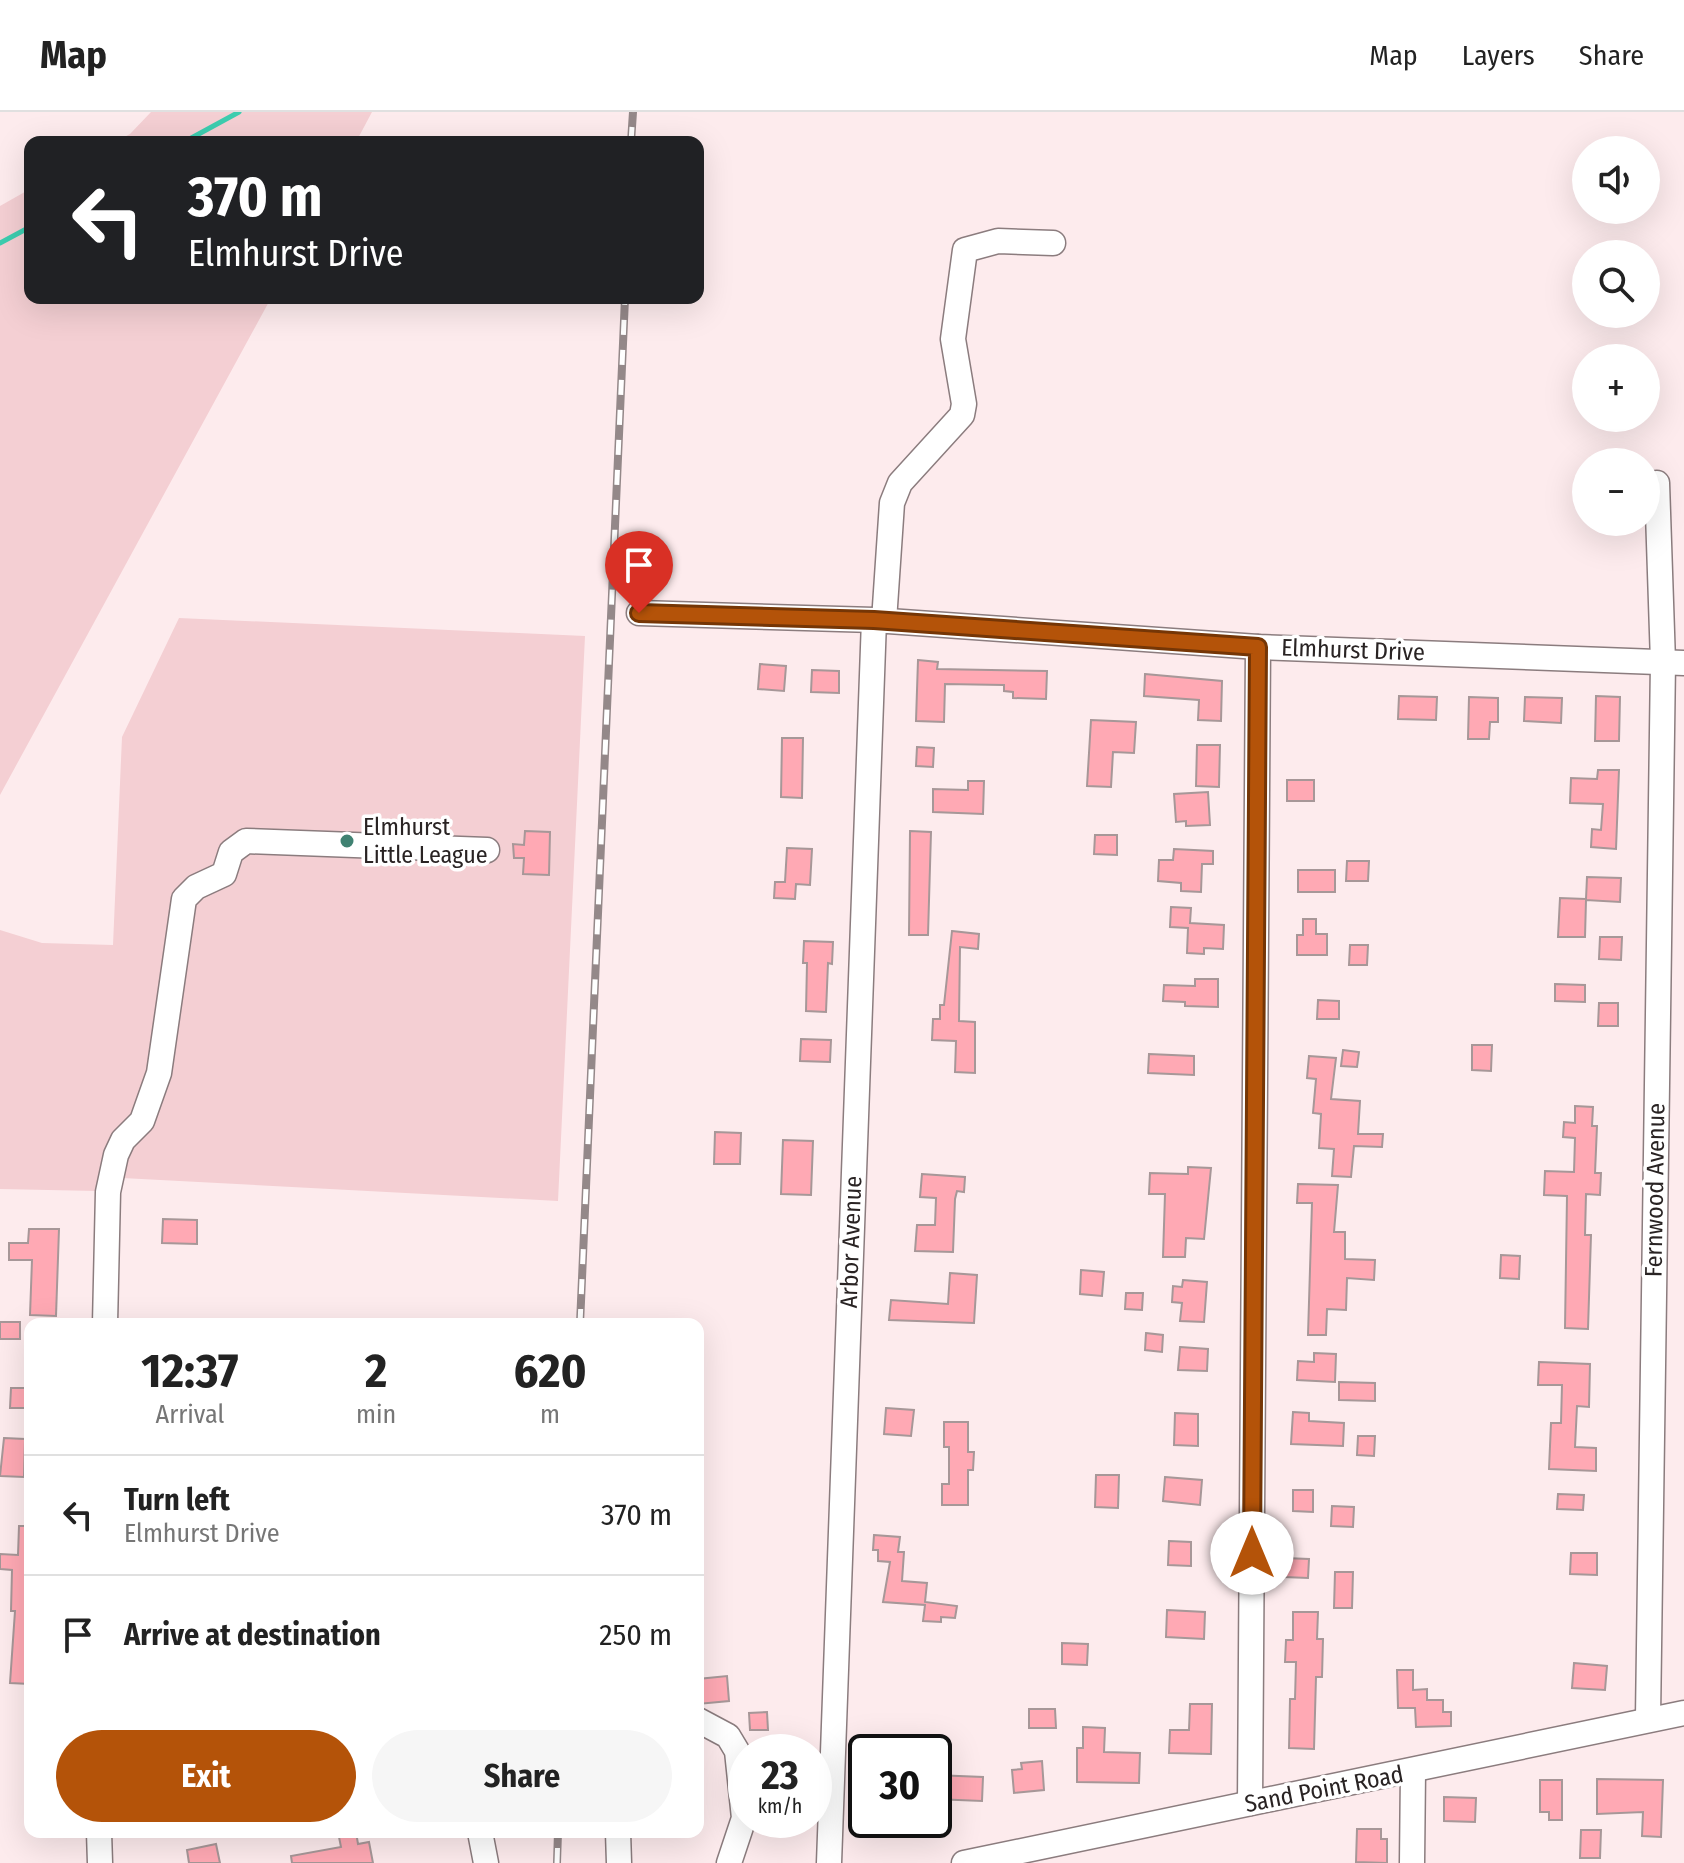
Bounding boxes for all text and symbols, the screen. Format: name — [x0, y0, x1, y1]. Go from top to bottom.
text: Map — [40, 32, 107, 78]
text: Map — [1369, 39, 1418, 72]
text: Layers — [1462, 39, 1535, 72]
text: Share — [1579, 39, 1644, 72]
map controls — [1572, 136, 1660, 536]
button: sound — [1572, 136, 1660, 224]
text: 370 m — [188, 164, 323, 231]
icon: left — [56, 168, 160, 272]
text: Elmhurst Drive — [188, 232, 404, 276]
button: search — [1572, 240, 1660, 328]
button: + — [1572, 344, 1660, 432]
button: − — [1572, 448, 1660, 536]
pin — [605, 531, 673, 613]
icon: arrive — [617, 543, 661, 587]
street label: Elmhurst Drive — [1281, 634, 1425, 666]
place label: Elmhurst Little League — [363, 813, 488, 869]
marker: Elmhurst Little League — [338, 832, 356, 850]
street label: Fernwood Avenue — [1639, 1103, 1671, 1277]
street label: Arbor Avenue — [835, 1175, 867, 1309]
text: 12:37 — [141, 1342, 239, 1400]
text: 2 — [365, 1342, 387, 1400]
text: 620 — [514, 1342, 587, 1400]
text: Arrival — [155, 1399, 224, 1430]
text: min — [356, 1399, 396, 1430]
text: m — [540, 1399, 560, 1430]
text: Turn left — [124, 1482, 230, 1518]
icon: left — [56, 1493, 100, 1537]
text: 370 m — [601, 1497, 672, 1533]
position arrow — [1210, 1511, 1294, 1595]
text: Elmhurst Drive — [124, 1518, 280, 1549]
icon: arrive — [56, 1613, 100, 1657]
text: Arrive at destination — [124, 1617, 381, 1653]
text: 250 m — [599, 1617, 672, 1653]
button: Exit — [56, 1730, 356, 1822]
button: Share — [372, 1730, 672, 1822]
speed limit sign: 30 — [848, 1734, 952, 1838]
text: 23 — [761, 1752, 799, 1800]
street label: Sand Point Road — [1242, 1760, 1406, 1818]
text: km/h — [758, 1794, 802, 1818]

